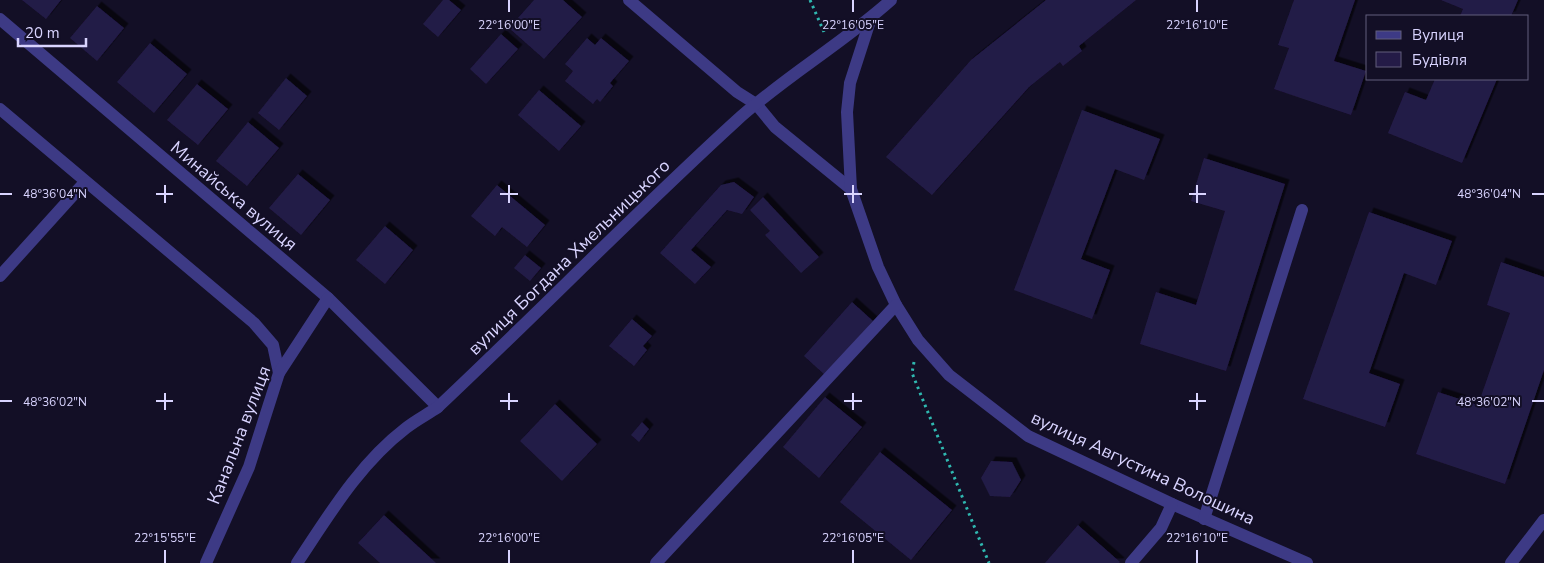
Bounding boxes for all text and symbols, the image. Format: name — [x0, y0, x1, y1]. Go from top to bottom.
scale bar — [18, 15, 85, 47]
legend — [1366, 15, 1529, 80]
text: 22°16'00"E — [478, 17, 540, 33]
text: 22°16'05"E — [822, 17, 884, 33]
text: 22°16'10"E — [1166, 17, 1228, 33]
text: 20 m — [25, 23, 60, 43]
text: Вулиця — [1412, 25, 1464, 45]
text: Будівля — [1412, 50, 1467, 70]
street label: Минайська вулиця — [165, 136, 303, 256]
street label: вулиця Богдана Хмельницького — [463, 154, 675, 360]
text: 48°36'04"N — [23, 186, 87, 202]
text: 48°36'04"N — [1457, 186, 1521, 202]
street label: Канальна вулиця — [202, 362, 276, 508]
text: 48°36'02"N — [23, 394, 87, 410]
text: 48°36'02"N — [1457, 394, 1521, 410]
street label: вулиця Августина Волошина — [1027, 405, 1259, 531]
text: 22°15'55"E — [134, 530, 196, 546]
text: 22°16'00"E — [478, 530, 540, 546]
text: 22°16'05"E — [822, 530, 884, 546]
text: 22°16'10"E — [1166, 530, 1228, 546]

